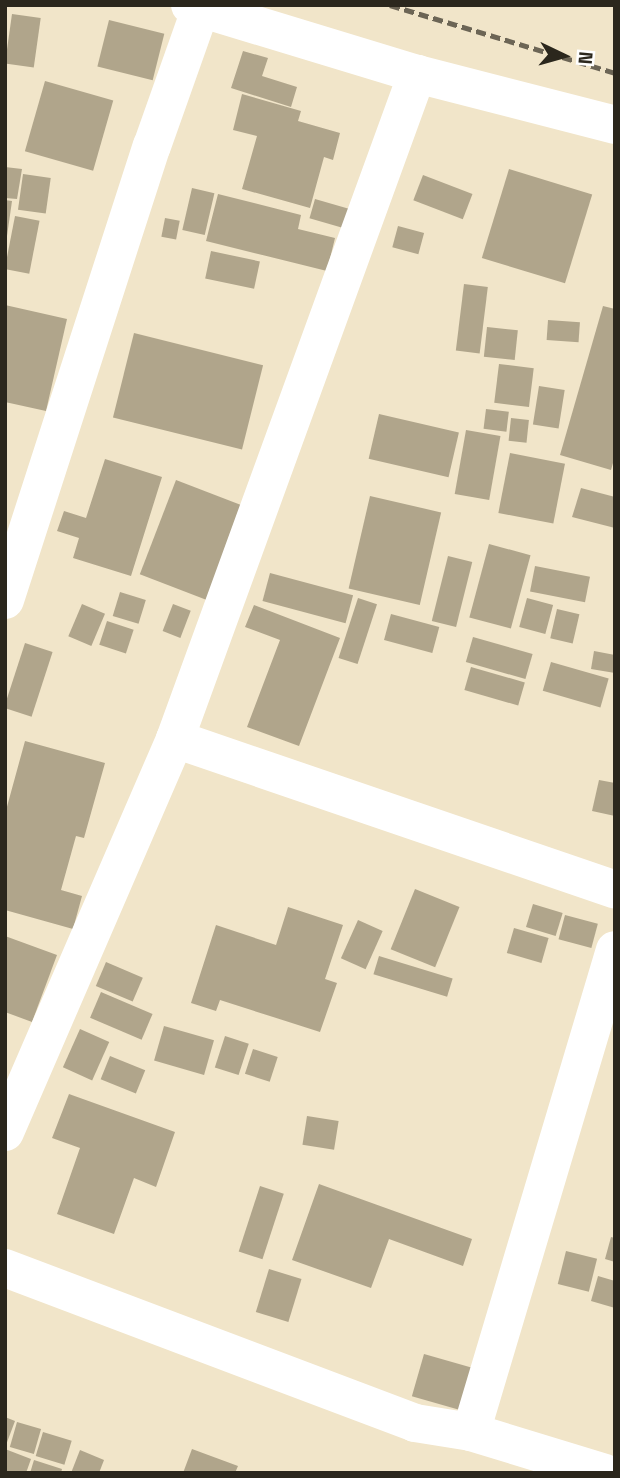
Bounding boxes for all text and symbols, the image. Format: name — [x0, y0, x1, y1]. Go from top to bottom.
north arrow — [529, 21, 599, 91]
text: N — [572, 50, 598, 65]

